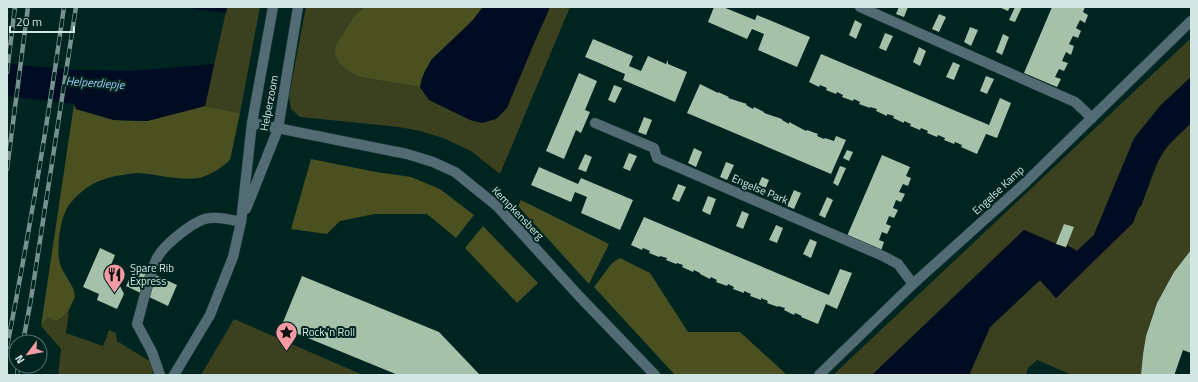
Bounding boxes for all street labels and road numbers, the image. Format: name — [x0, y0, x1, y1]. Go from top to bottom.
street label: Helperzoom — [256, 74, 282, 132]
street label: Engelse Kamp — [969, 162, 1028, 218]
street label: Engelse Park — [729, 170, 791, 208]
street label: Kempkensberg — [488, 183, 548, 244]

